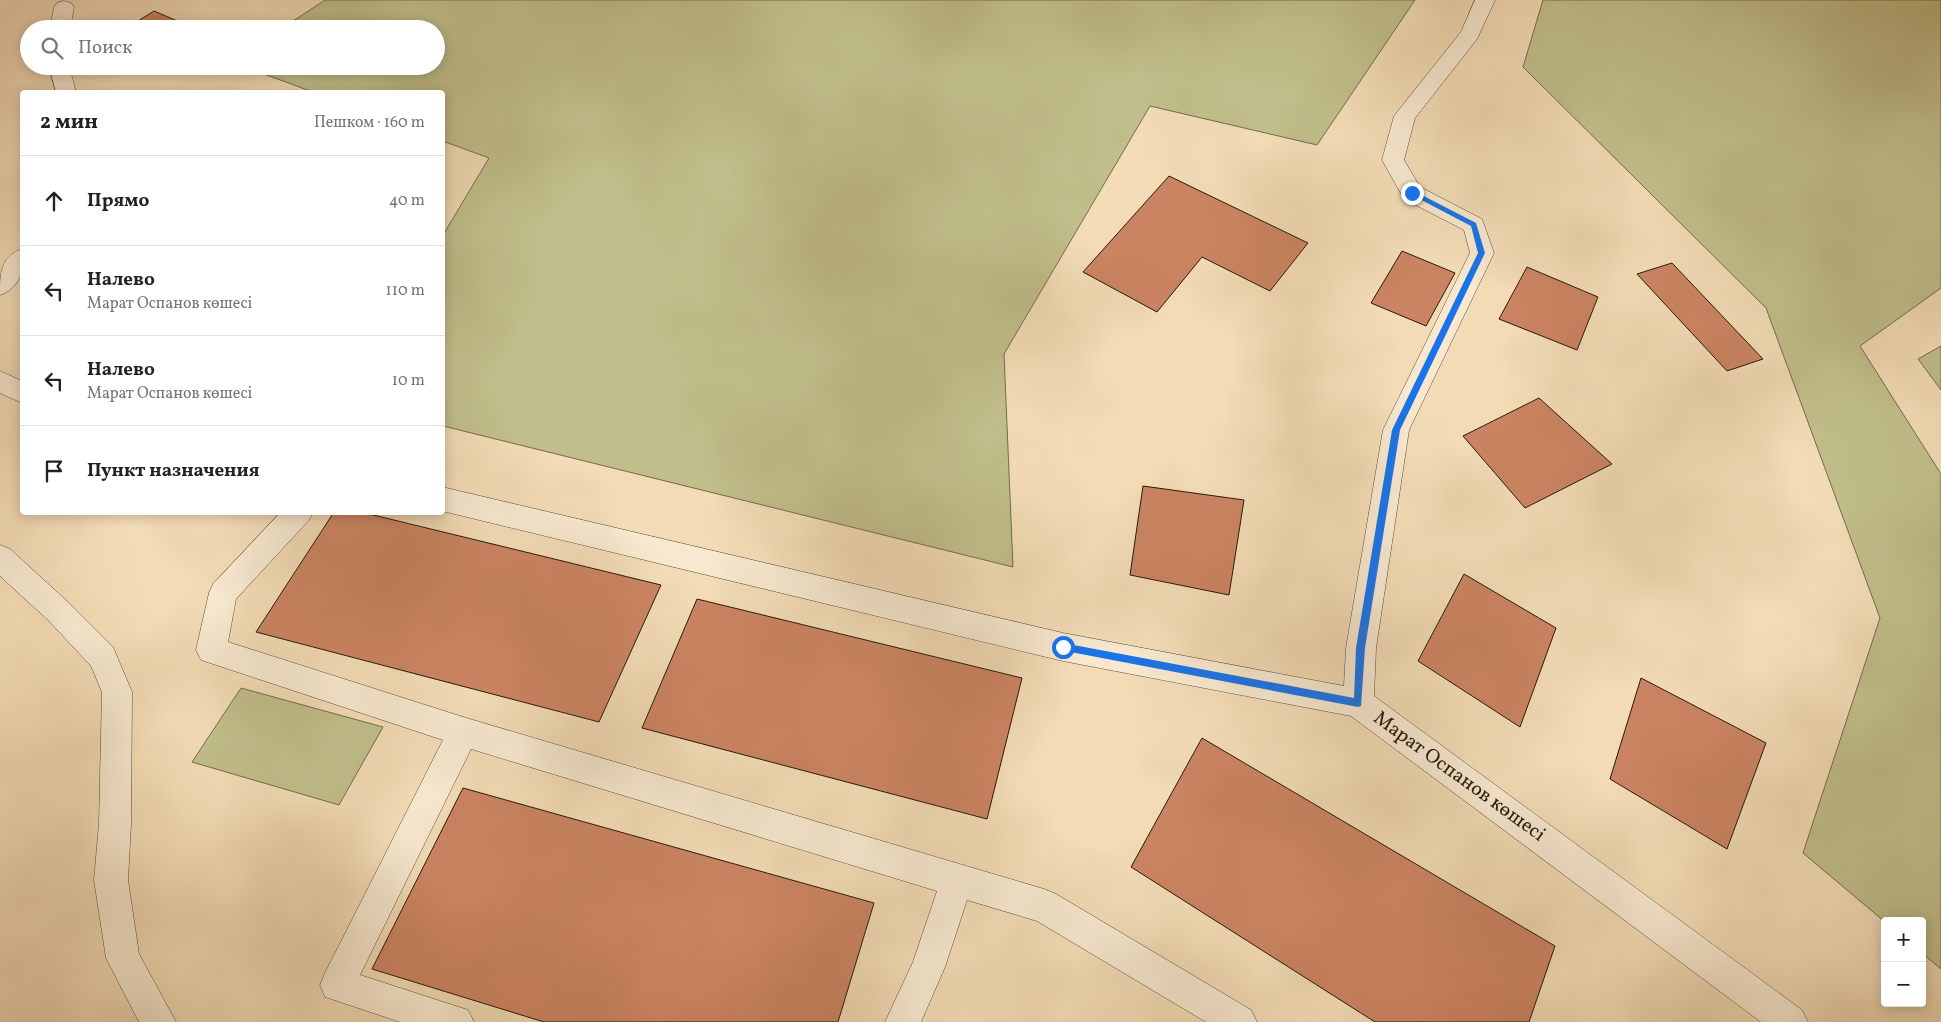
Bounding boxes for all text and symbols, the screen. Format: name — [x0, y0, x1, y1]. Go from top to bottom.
search box — [20, 20, 445, 75]
icon: search — [38, 34, 66, 62]
text: Поиск — [78, 35, 132, 61]
text: 2 мин — [40, 108, 98, 137]
text: Пешком · 160 m — [314, 112, 425, 134]
route end — [1401, 182, 1424, 205]
icon: ahead — [40, 187, 68, 215]
text: Прямо — [87, 188, 149, 214]
text: 40 m — [389, 190, 425, 212]
text: Налево — [87, 267, 155, 293]
icon: left — [40, 277, 68, 305]
text: 110 m — [386, 280, 425, 302]
text: Марат Оспанов көшесі — [87, 293, 252, 315]
text: Налево — [87, 357, 155, 383]
icon: left — [40, 367, 68, 395]
text: 10 m — [392, 370, 425, 392]
text: Марат Оспанов көшесі — [87, 383, 252, 405]
icon: arrive — [40, 457, 68, 485]
text: Пункт назначения — [87, 458, 260, 484]
route start — [1052, 636, 1075, 659]
street label: Марат Оспанов көшесі — [1367, 705, 1551, 849]
map controls — [1881, 917, 1926, 1007]
button: + — [1881, 917, 1926, 962]
button: − — [1881, 962, 1926, 1007]

